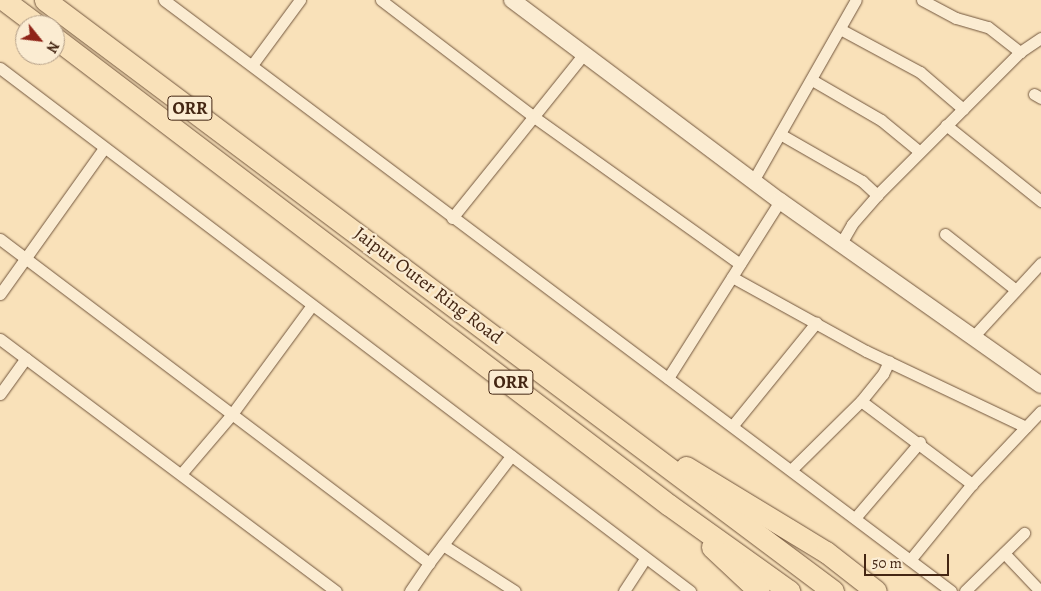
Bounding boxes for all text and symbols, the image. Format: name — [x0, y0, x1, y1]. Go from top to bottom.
north arrow — [15, 15, 65, 65]
text: N — [42, 38, 63, 56]
road number: ORR — [166, 92, 214, 124]
street label: Jaipur Outer Ring Road — [349, 223, 507, 349]
road number: ORR — [487, 367, 535, 398]
scale bar — [866, 544, 951, 576]
text: 50 m — [872, 553, 902, 573]

